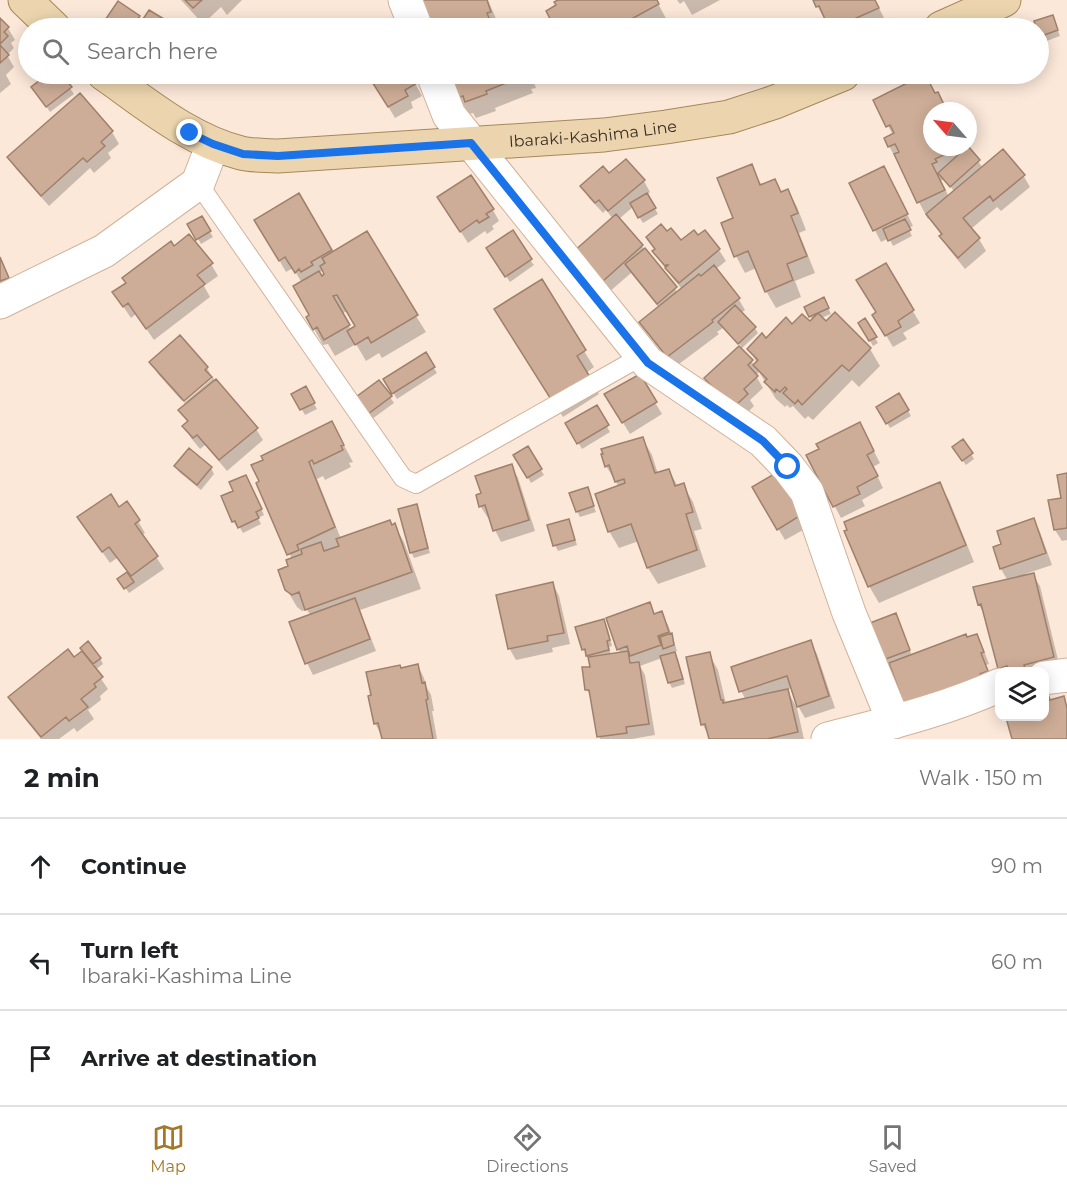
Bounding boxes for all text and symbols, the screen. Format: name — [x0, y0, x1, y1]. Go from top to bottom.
search box — [18, 18, 1049, 84]
icon: search — [39, 35, 72, 68]
text: Search here — [87, 38, 218, 65]
north arrow — [923, 102, 977, 156]
street label: Ibaraki-Kashima Line — [508, 116, 678, 151]
route end — [176, 119, 202, 145]
route start — [774, 453, 800, 479]
map controls — [995, 667, 1049, 721]
button: layers — [995, 667, 1049, 721]
text: 2 min — [24, 762, 100, 794]
text: Walk · 150 m — [919, 766, 1043, 790]
icon: ahead — [24, 850, 57, 883]
text: Continue — [81, 853, 187, 880]
text: 90 m — [991, 854, 1043, 878]
text: Turn left — [81, 937, 179, 964]
icon: left — [24, 946, 57, 979]
text: 60 m — [991, 950, 1043, 974]
text: Ibaraki-Kashima Line — [81, 964, 292, 988]
icon: arrive — [24, 1042, 57, 1075]
text: Arrive at destination — [81, 1045, 317, 1072]
tab: Map — [150, 1121, 186, 1176]
tab: Directions — [486, 1121, 568, 1176]
tab: Saved — [869, 1121, 917, 1176]

